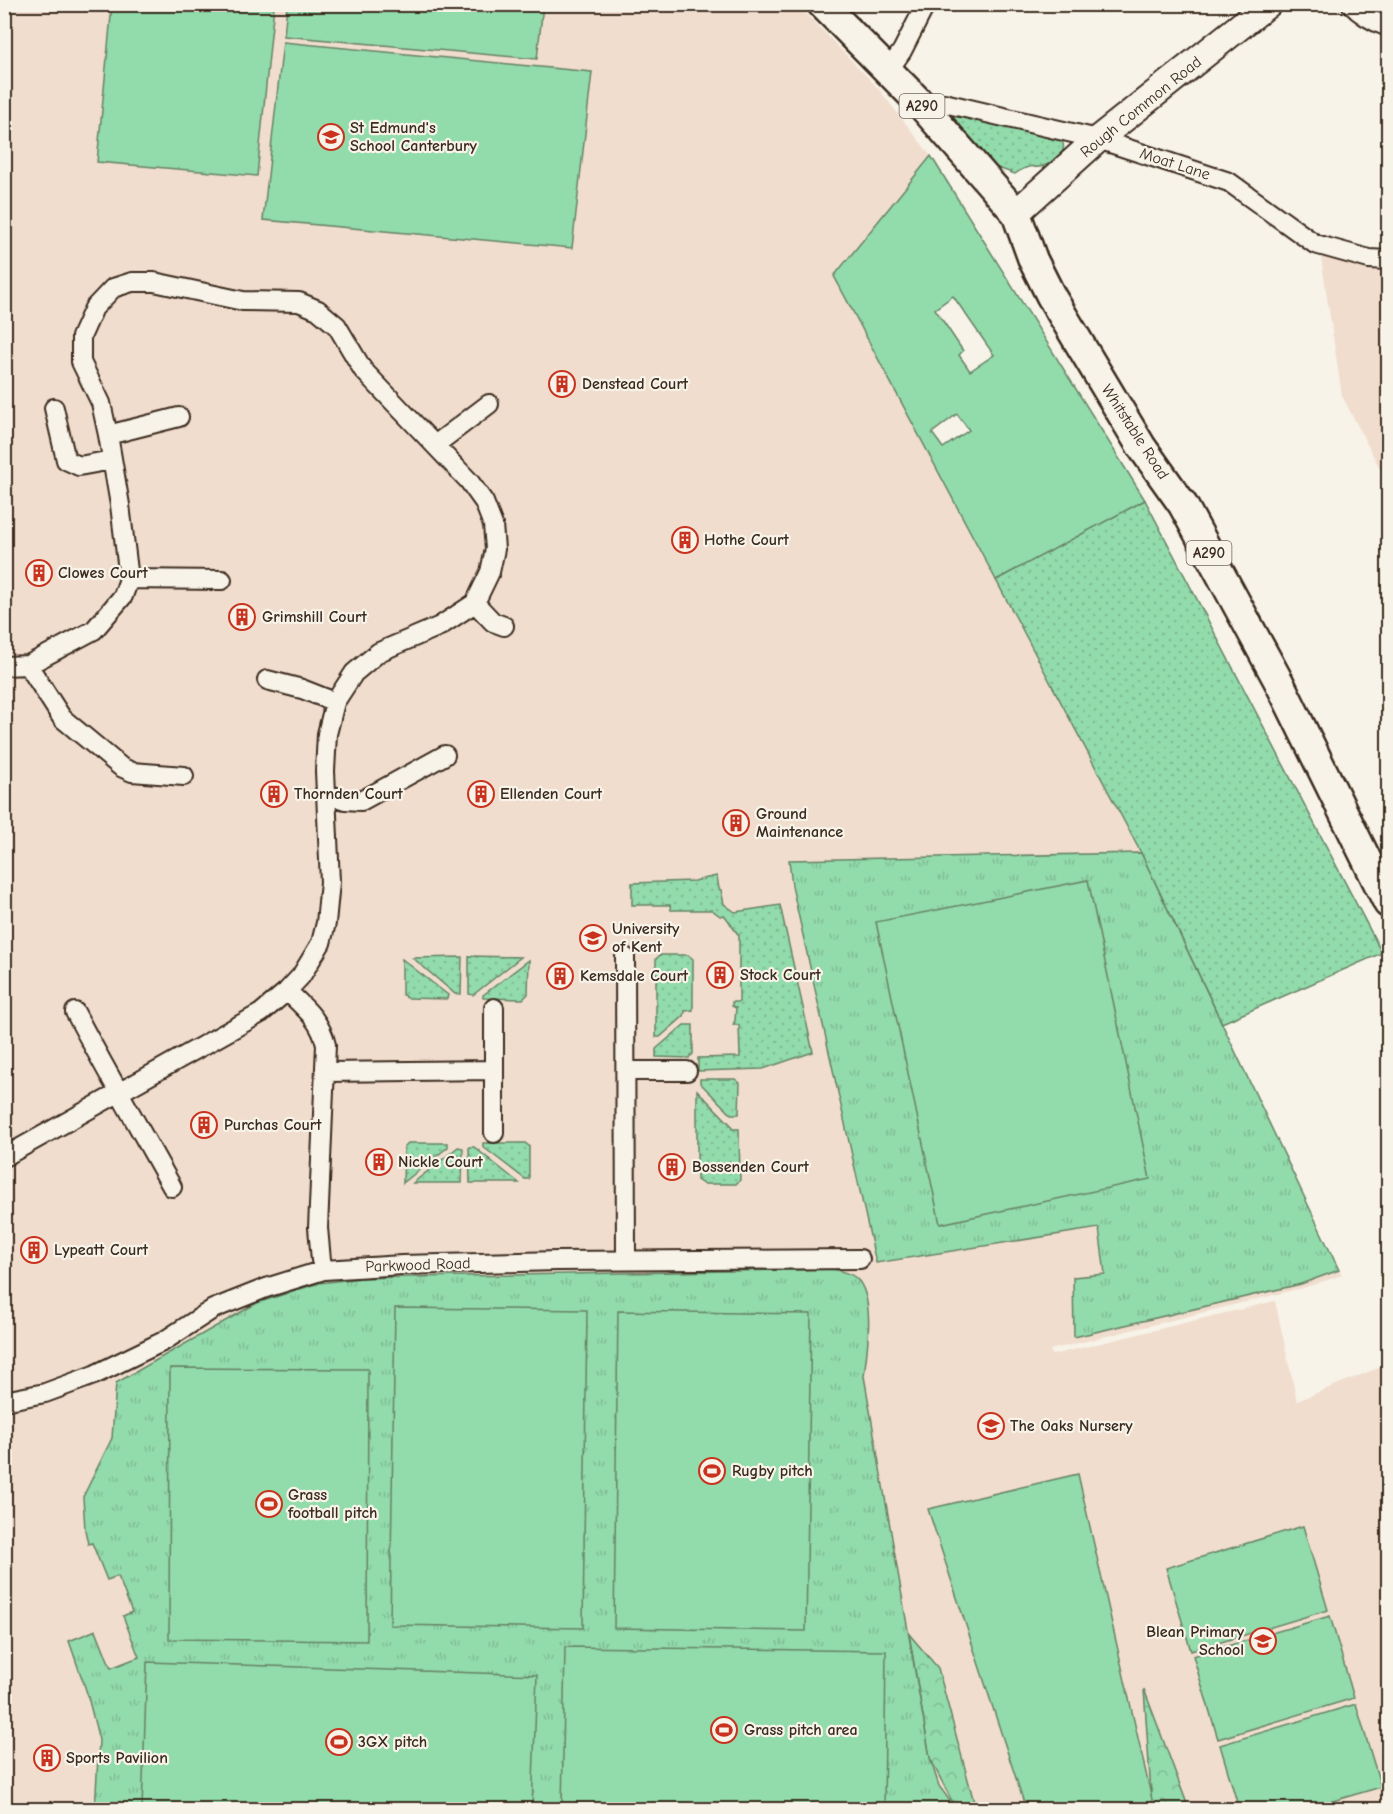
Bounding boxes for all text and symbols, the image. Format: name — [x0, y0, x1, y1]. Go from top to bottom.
street label: Rough Common Road — [1077, 53, 1205, 161]
road number: A290 — [900, 94, 944, 118]
place label: St Edmund's School Canterbury — [350, 119, 477, 155]
school or university icon: St Edmund's School Canterbury — [316, 122, 346, 152]
street label: Moat Lane — [1138, 144, 1212, 184]
building icon: Denstead Court — [547, 369, 577, 399]
place label: Denstead Court — [582, 375, 689, 393]
street label: Whitstable Road — [1098, 381, 1172, 483]
building icon: Hothe Court — [670, 525, 700, 555]
place label: Hothe Court — [704, 531, 790, 549]
road number: A290 — [1186, 541, 1232, 565]
building icon: Clowes Court — [24, 558, 54, 588]
place label: Clowes Court — [58, 564, 149, 582]
building icon: Grimshill Court — [227, 602, 257, 632]
place label: Grimshill Court — [262, 608, 367, 626]
building icon: Thornden Court — [259, 779, 289, 809]
building icon: Ellenden Court — [466, 779, 496, 809]
place label: Thornden Court — [294, 785, 403, 803]
place label: Ellenden Court — [500, 785, 603, 803]
place label: Ground Maintenance — [756, 805, 843, 841]
building icon: Ground Maintenance — [721, 808, 751, 838]
place label: University of Kent — [612, 920, 680, 956]
school or university icon: University of Kent — [578, 923, 608, 953]
building icon: Stock Court — [705, 960, 735, 990]
building icon: Kemsdale Court — [545, 961, 575, 991]
place label: Stock Court — [740, 966, 822, 984]
place label: Kemsdale Court — [580, 967, 689, 985]
building icon: Purchas Court — [189, 1110, 219, 1140]
place label: Purchas Court — [224, 1116, 322, 1134]
building icon: Nickle Court — [364, 1147, 394, 1177]
building icon: Bossenden Court — [657, 1152, 687, 1182]
place label: Nickle Court — [398, 1153, 484, 1171]
place label: Bossenden Court — [692, 1158, 809, 1176]
building icon: Lypeatt Court — [19, 1235, 49, 1265]
place label: Lypeatt Court — [54, 1241, 149, 1259]
street label: Parkwood Road — [365, 1254, 471, 1276]
school or university icon: The Oaks Nursery — [976, 1411, 1006, 1441]
place label: The Oaks Nursery — [1010, 1417, 1133, 1435]
sports icon: Rugby pitch — [697, 1456, 727, 1486]
place label: Rugby pitch — [732, 1462, 813, 1480]
place label: Grass football pitch — [287, 1486, 377, 1522]
sports icon: Grass football pitch — [254, 1489, 284, 1519]
place label: Blean Primary School — [1146, 1623, 1245, 1659]
school or university icon: Blean Primary School — [1248, 1626, 1278, 1656]
sports icon: Grass pitch area — [709, 1715, 739, 1745]
place label: Grass pitch area — [744, 1721, 858, 1739]
sports icon: 3GX pitch — [324, 1727, 354, 1757]
place label: 3GX pitch — [358, 1733, 427, 1751]
building icon: Sports Pavilion — [32, 1743, 62, 1773]
place label: Sports Pavilion — [66, 1749, 168, 1767]

